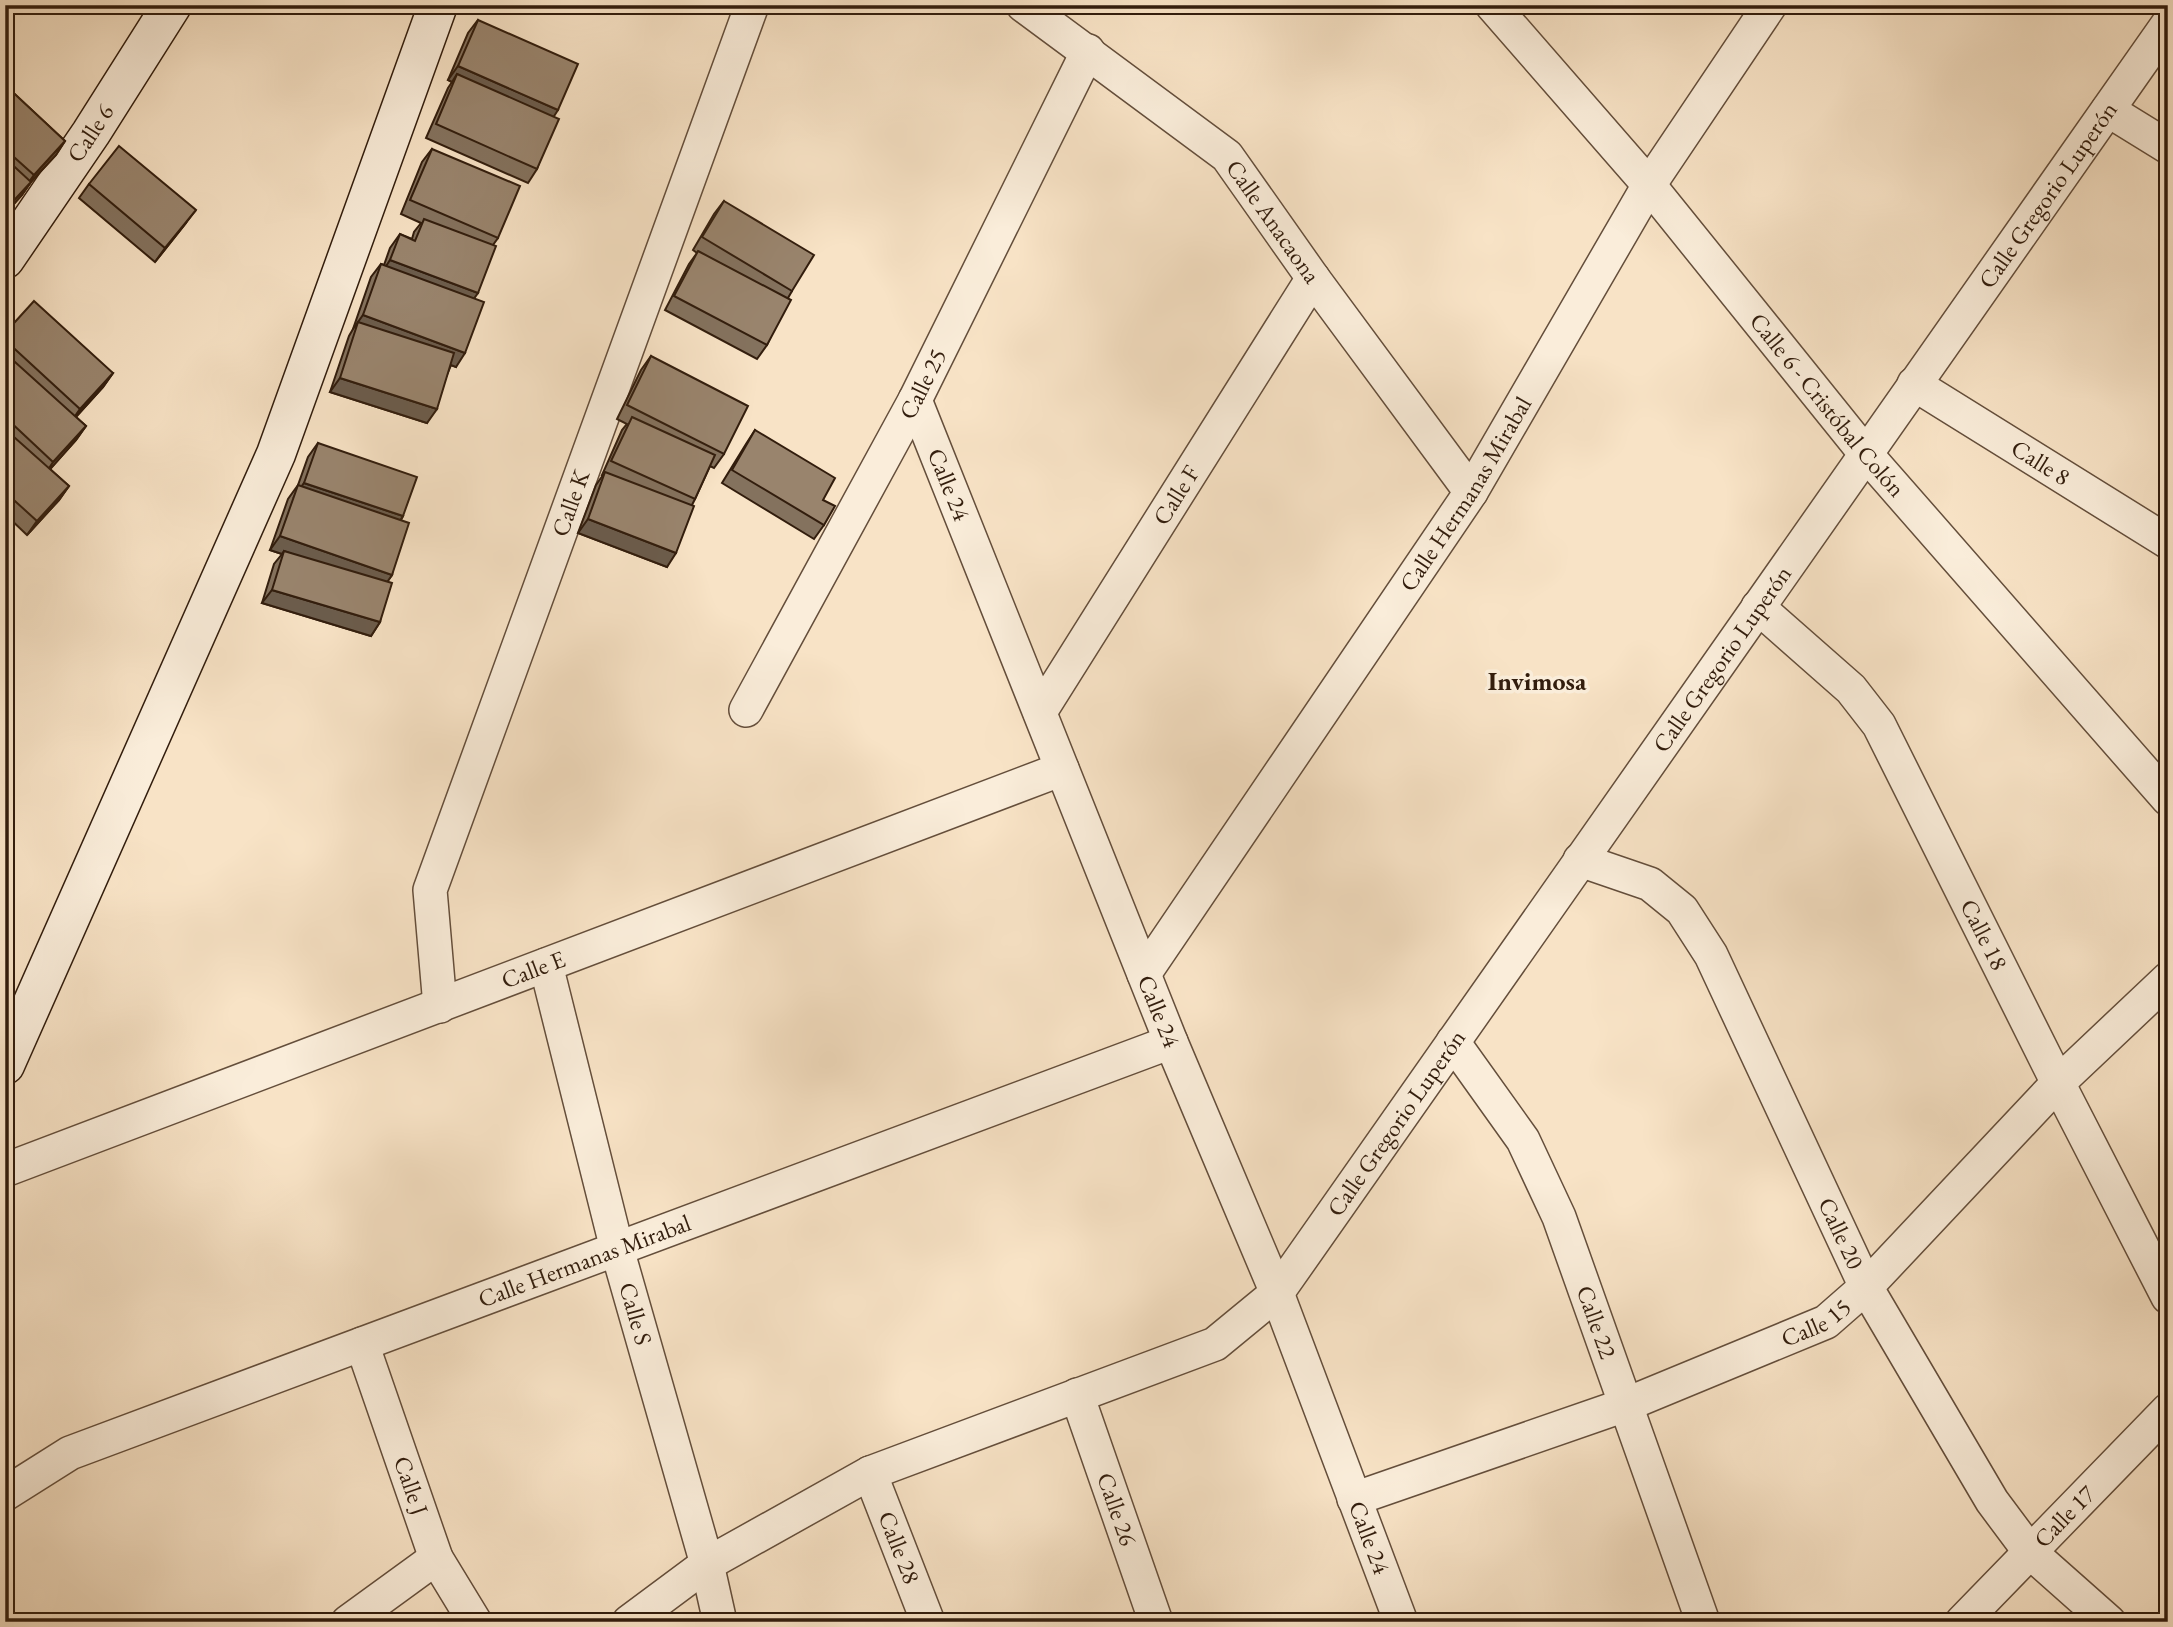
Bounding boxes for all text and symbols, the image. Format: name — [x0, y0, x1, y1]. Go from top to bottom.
street label: Calle Gregorio Luperón — [1971, 95, 2124, 294]
street label: Calle 6 — [59, 98, 120, 168]
street label: Calle Anacaona — [1219, 153, 1328, 290]
street label: Calle 6 - Cristóbal Colón — [1743, 306, 1913, 503]
street label: Calle 25 — [891, 343, 953, 425]
street label: Calle Hermanas Mirabal — [1392, 390, 1538, 597]
street label: Calle 8 — [2005, 432, 2076, 492]
street label: Calle 24 — [921, 444, 978, 526]
street label: Calle F — [1146, 459, 1206, 531]
street label: Calle K — [544, 465, 597, 541]
street label: Calle Gregorio Luperón — [1645, 559, 1798, 758]
district label: Invimosa — [1488, 664, 1587, 698]
street label: Calle 18 — [1954, 894, 2015, 975]
street label: Calle E — [497, 943, 569, 995]
street label: Calle 24 — [1131, 970, 1188, 1052]
street label: Calle Gregorio Luperón — [1320, 1023, 1472, 1222]
street label: Calle 20 — [1811, 1192, 1871, 1274]
street label: Calle Hermanas Mirabal — [474, 1207, 695, 1314]
street label: Calle S — [612, 1279, 660, 1348]
street label: Calle 22 — [1570, 1281, 1624, 1363]
street label: Calle 15 — [1776, 1291, 1857, 1354]
street label: Calle J — [387, 1452, 436, 1519]
street label: Calle 26 — [1090, 1468, 1144, 1550]
street label: Calle 17 — [2027, 1478, 2102, 1554]
street label: Calle 24 — [1342, 1497, 1398, 1579]
street label: Calle 28 — [871, 1507, 928, 1588]

